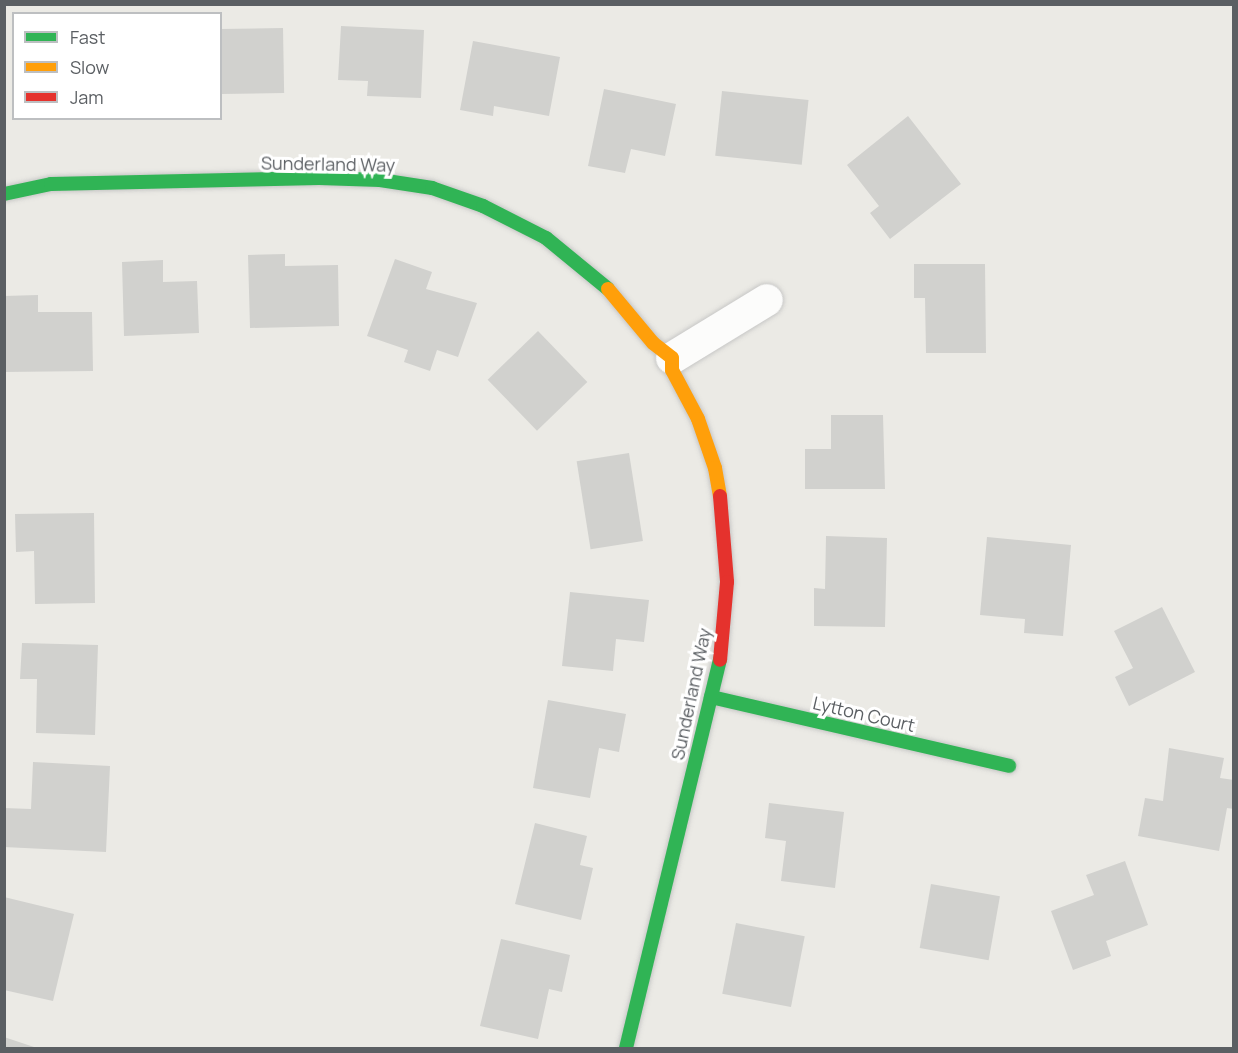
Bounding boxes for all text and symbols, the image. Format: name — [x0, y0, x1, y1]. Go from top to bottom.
legend — [12, 12, 222, 120]
text: Fast — [70, 25, 105, 49]
text: Slow — [70, 55, 109, 79]
text: Jam — [70, 85, 104, 109]
street label: Sunderland Way — [261, 152, 395, 176]
street label: Sunderland Way — [666, 626, 716, 762]
street label: Lytton Court — [811, 692, 917, 736]

